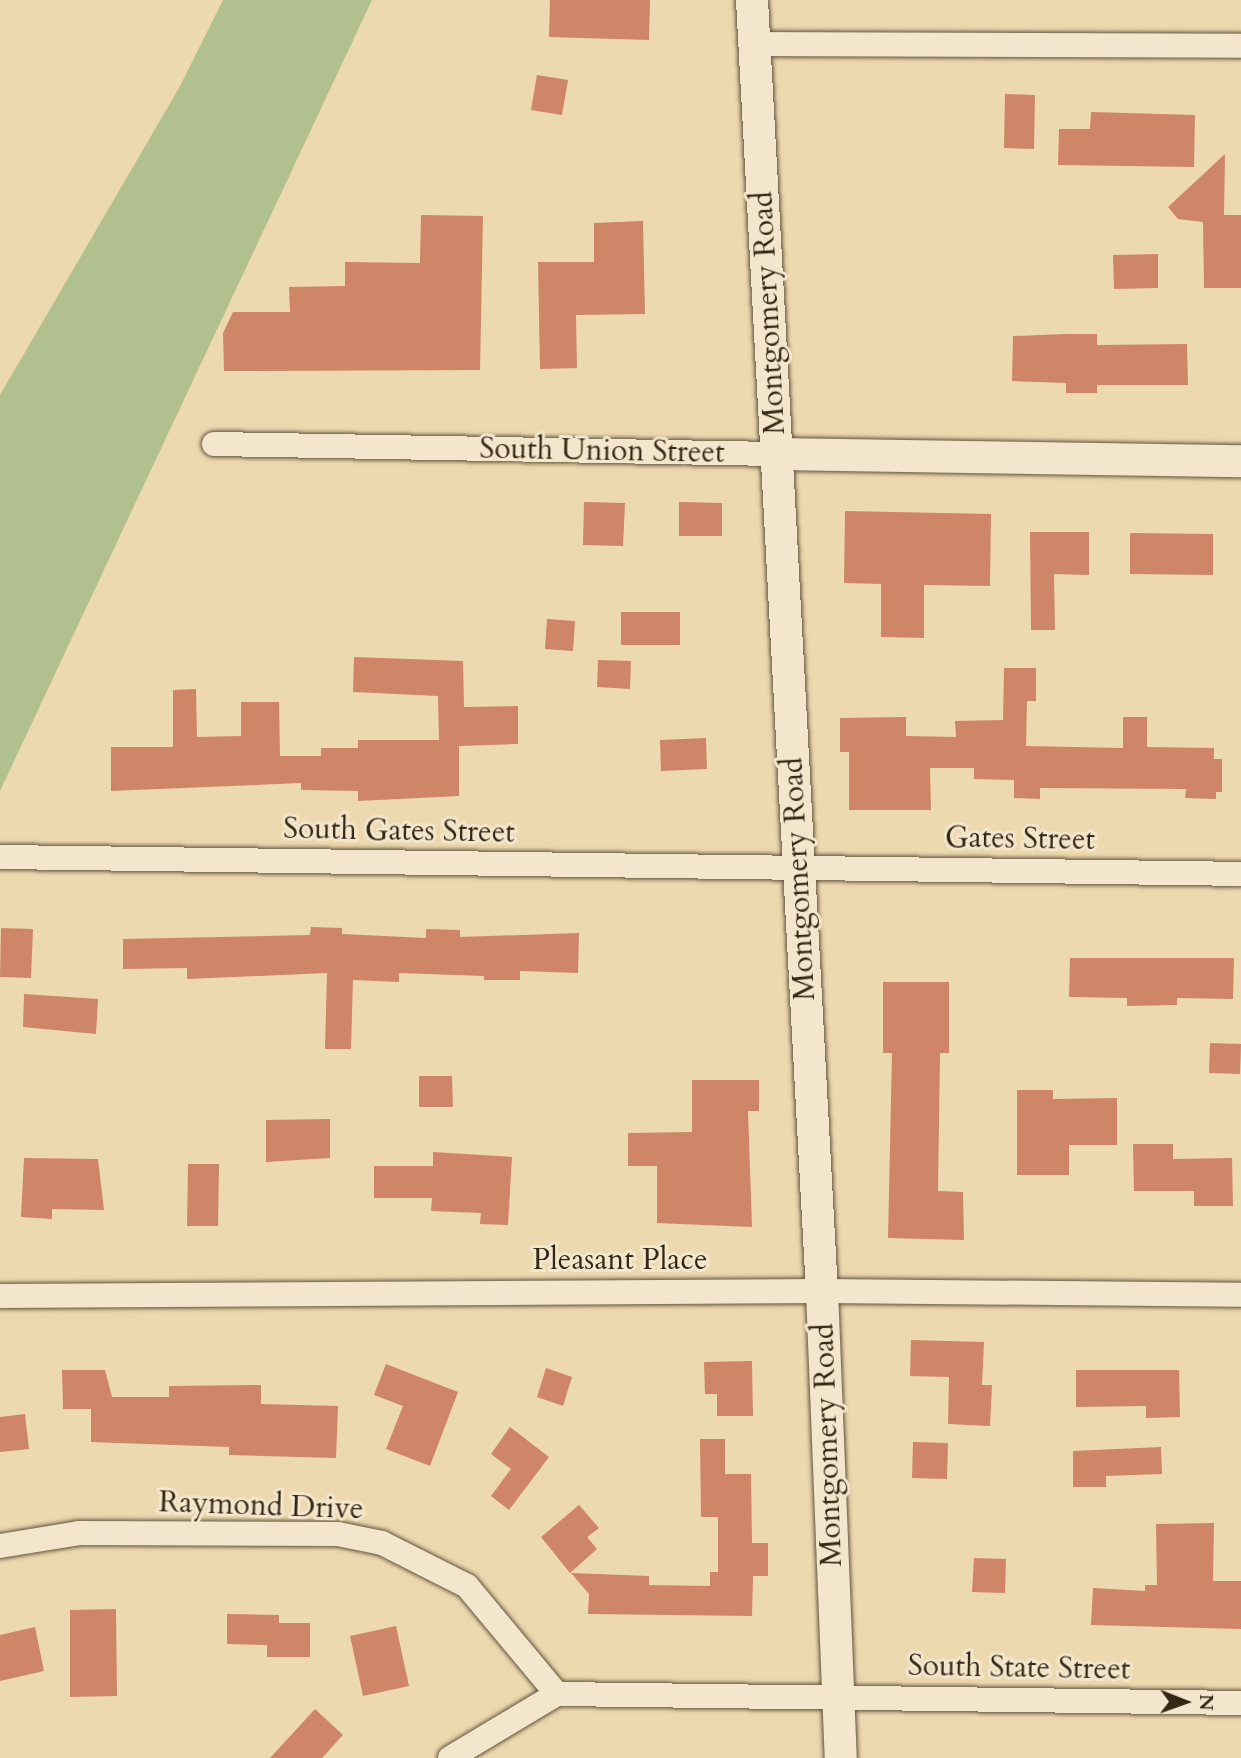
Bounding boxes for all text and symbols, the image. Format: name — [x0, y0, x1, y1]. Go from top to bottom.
street label: Montgomery Road — [745, 190, 793, 436]
street label: South Union Street — [479, 431, 725, 471]
street label: Montgomery Road — [775, 756, 823, 1002]
street label: South Gates Street — [283, 811, 515, 851]
street label: Gates Street — [945, 820, 1095, 858]
street label: Pleasant Place — [532, 1242, 708, 1278]
street label: Montgomery Road — [806, 1323, 850, 1567]
street label: Raymond Drive — [158, 1484, 364, 1528]
street label: South State Street — [907, 1648, 1131, 1688]
north arrow — [1150, 1667, 1220, 1737]
text: N — [1193, 1694, 1219, 1711]

